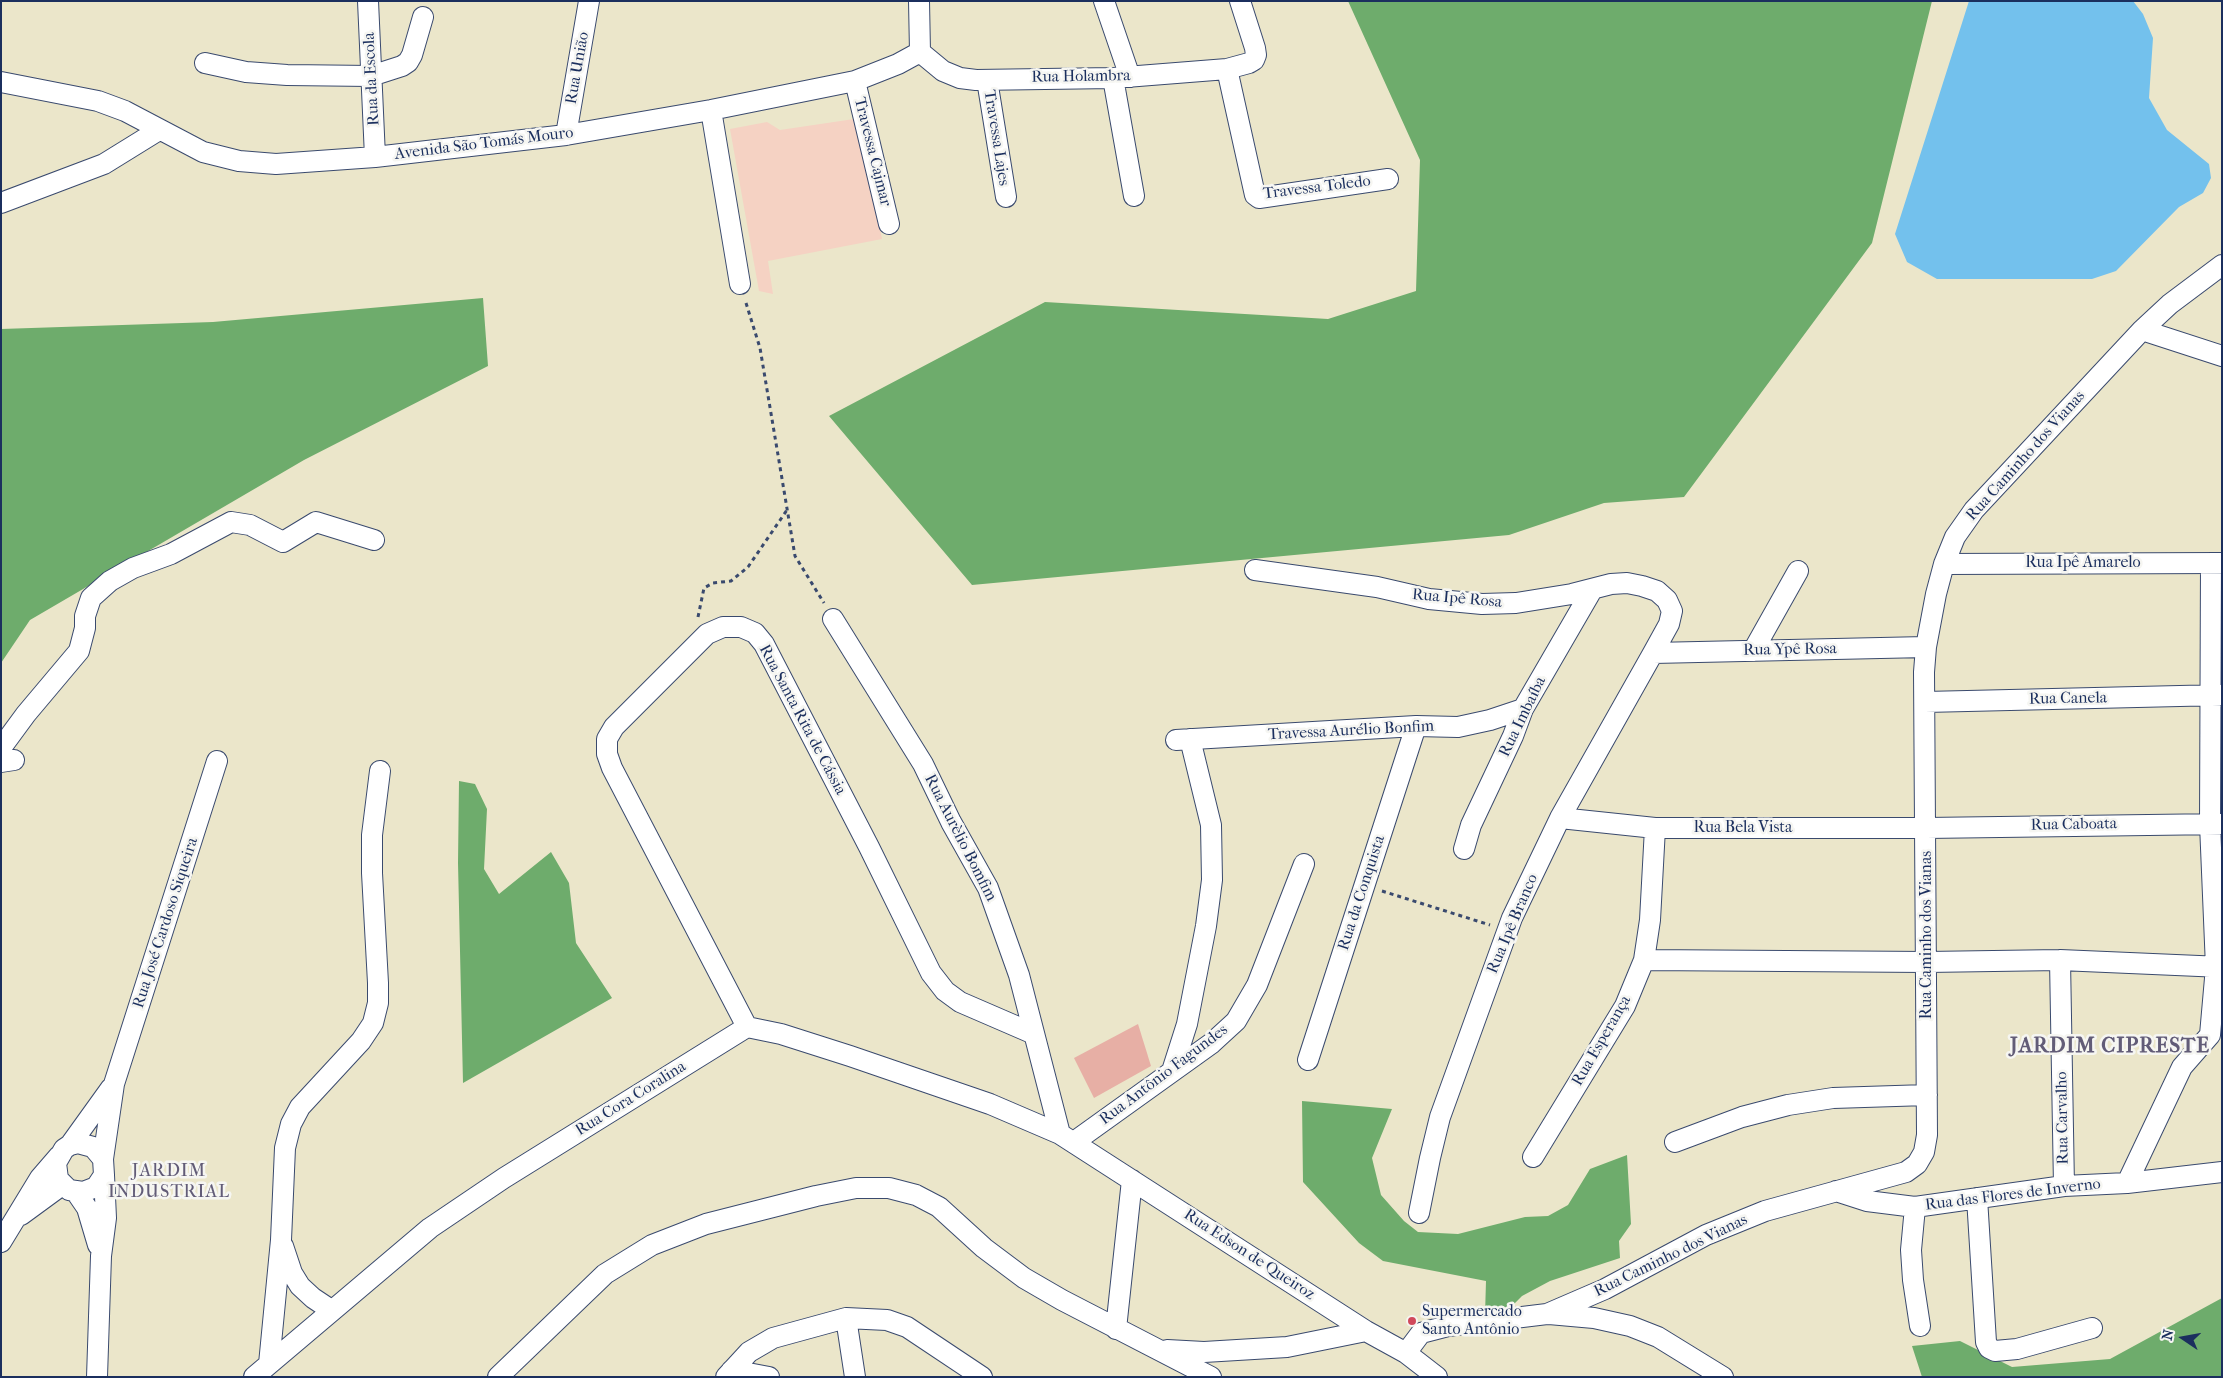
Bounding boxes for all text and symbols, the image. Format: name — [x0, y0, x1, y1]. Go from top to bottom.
street label: Rua União — [562, 30, 594, 106]
street label: Rua da Escola — [360, 32, 384, 126]
street label: Rua Holambra — [1031, 67, 1131, 87]
street label: Travessa Lajes — [979, 89, 1013, 187]
street label: Travessa Cajmar — [849, 96, 895, 208]
street label: Avenida São Tomás Mouro — [394, 124, 574, 164]
street label: Travessa Toledo — [1262, 172, 1372, 204]
street label: Rua Caminho dos Vianas — [1963, 387, 2089, 525]
street label: Rua Ipê Amarelo — [2025, 553, 2141, 573]
street label: Rua Ipê Rosa — [1411, 586, 1503, 612]
street label: Rua Ypê Rosa — [1743, 640, 1837, 660]
street label: Rua Santa Rita de Cássia — [754, 642, 850, 798]
street label: Rua Imbaíba — [1495, 674, 1551, 760]
street label: Rua Canela — [2029, 689, 2107, 709]
street label: Travessa Aurélio Bonfim — [1268, 717, 1434, 745]
street label: Rua Aurèlio Bomfim — [920, 771, 1000, 905]
street label: Rua Caboata — [2031, 815, 2117, 835]
street label: Rua Bela Vista — [1694, 818, 1792, 838]
street label: Rua da Conquista — [1334, 833, 1390, 953]
street label: Rua José Cardoso Siqueira — [129, 835, 203, 1011]
street label: Rua Caminho dos Vianas — [1917, 851, 1937, 1019]
street label: Rua Ipê Branco — [1483, 871, 1543, 977]
street label: Rua Esperança — [1568, 992, 1636, 1090]
street label: Rua Antônio Fagundes — [1096, 1021, 1232, 1129]
district label: JARDIM CIPRESTE — [2008, 1034, 2212, 1060]
street label: Rua Cora Coralina — [572, 1057, 690, 1141]
street label: Rua Carvalho — [2053, 1071, 2073, 1165]
district label: JARDIM INDUSTRIAL — [107, 1161, 231, 1204]
street label: Rua das Flores de Inverno — [1924, 1175, 2102, 1215]
street label: Rua Edson de Queiroz — [1180, 1205, 1318, 1305]
street label: Rua Caminho dos Vianas — [1591, 1210, 1751, 1302]
place label: Supermercado Santo Antônio — [1422, 1302, 1522, 1340]
north arrow — [2158, 1313, 2208, 1363]
marker: Supermercado Santo Antônio — [1406, 1315, 1418, 1327]
text: N — [2158, 1328, 2177, 1342]

